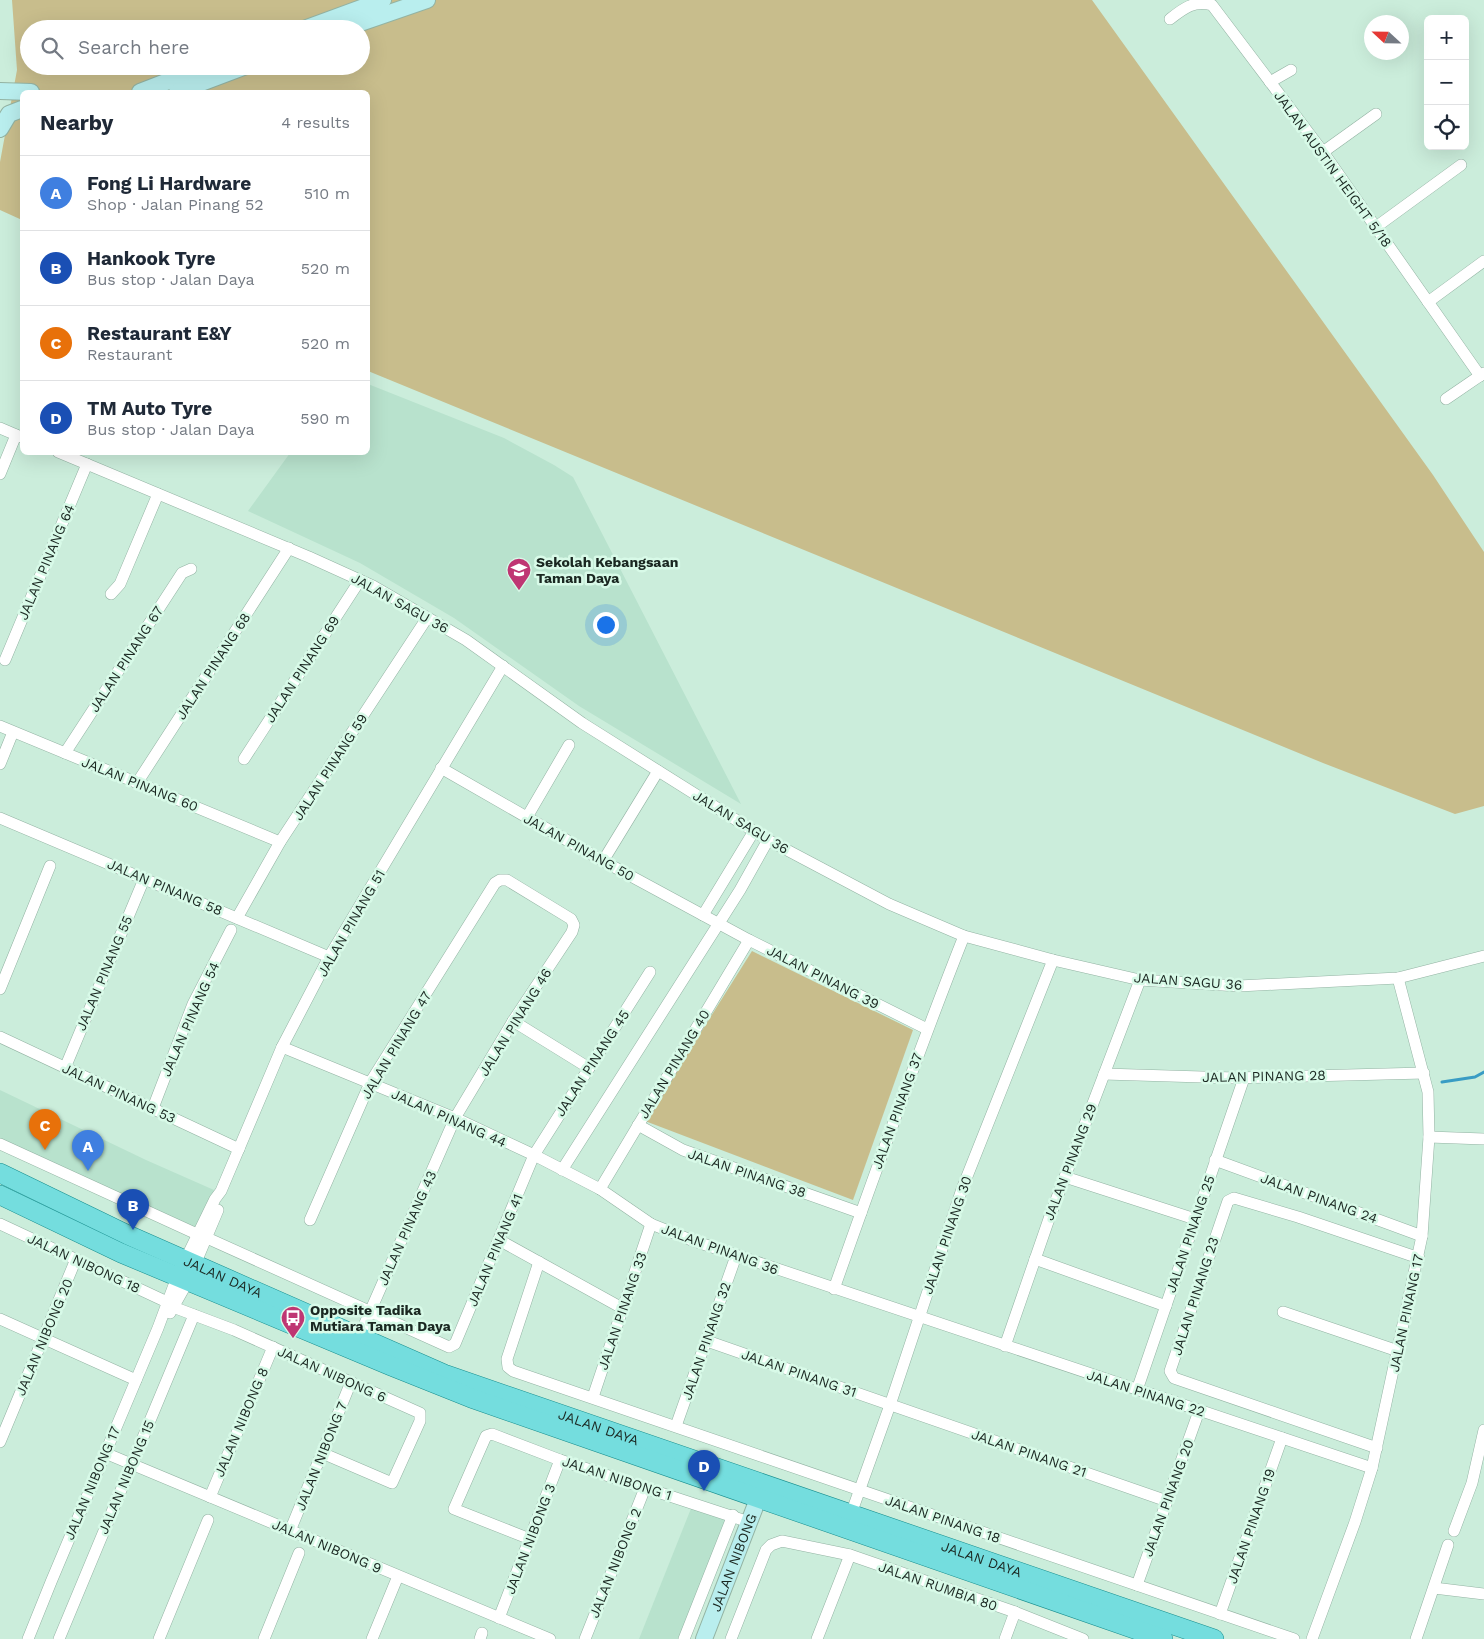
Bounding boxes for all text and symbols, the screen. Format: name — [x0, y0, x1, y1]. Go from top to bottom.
north arrow — [1364, 15, 1409, 60]
map controls — [1424, 15, 1469, 150]
button: + — [1424, 15, 1469, 60]
search box — [20, 20, 370, 75]
icon: search — [38, 34, 66, 62]
text: Search here — [78, 36, 189, 59]
button: − — [1424, 60, 1469, 105]
street label: JALAN AUSTIN HEIGHT 5/18 — [1271, 88, 1395, 250]
button: locate — [1424, 105, 1469, 150]
text: Nearby — [40, 110, 113, 135]
text: 4 results — [281, 113, 350, 132]
text: Fong Li Hardware — [87, 172, 251, 195]
text: A — [51, 184, 61, 203]
text: 510 m — [304, 184, 350, 203]
text: Shop · Jalan Pinang 52 — [87, 195, 264, 214]
text: Hankook Tyre — [87, 247, 216, 270]
text: B — [51, 259, 61, 278]
text: 520 m — [301, 259, 350, 278]
text: Bus stop · Jalan Daya — [87, 270, 255, 289]
text: Restaurant E&Y — [87, 322, 232, 345]
text: C — [51, 334, 61, 353]
text: 520 m — [301, 334, 350, 353]
text: Restaurant — [87, 345, 173, 364]
text: TM Auto Tyre — [87, 397, 212, 420]
text: D — [50, 409, 62, 428]
text: 590 m — [300, 409, 350, 428]
text: Bus stop · Jalan Daya — [87, 420, 255, 439]
street label: JALAN PINANG 64 — [14, 502, 78, 622]
place label: Sekolah Kebangsaan Taman Daya — [536, 554, 679, 586]
school or university icon: Sekolah Kebangsaan Taman Daya — [506, 557, 532, 591]
street label: JALAN SAGU 36 — [349, 570, 451, 636]
street label: JALAN PINANG 67 — [86, 603, 166, 715]
street label: JALAN PINANG 68 — [173, 610, 253, 722]
your location — [593, 612, 619, 638]
street label: JALAN PINANG 69 — [262, 613, 342, 725]
street label: JALAN PINANG 59 — [290, 711, 370, 823]
street label: JALAN PINANG 60 — [79, 753, 201, 815]
street label: JALAN SAGU 36 — [690, 787, 792, 857]
street label: JALAN PINANG 50 — [521, 810, 637, 884]
street label: JALAN PINANG 58 — [105, 855, 225, 919]
street label: JALAN PINANG 51 — [314, 867, 388, 979]
street label: JALAN PINANG 55 — [73, 913, 135, 1033]
street label: JALAN PINANG 39 — [764, 942, 882, 1012]
street label: JALAN PINANG 54 — [158, 959, 222, 1079]
street label: JALAN PINANG 46 — [475, 965, 555, 1079]
street label: JALAN SAGU 36 — [1133, 969, 1243, 993]
street label: JALAN PINANG 47 — [358, 988, 435, 1102]
street label: JALAN PINANG 45 — [552, 1007, 632, 1119]
street label: JALAN PINANG 40 — [635, 1007, 713, 1121]
street label: JALAN PINANG 37 — [869, 1051, 925, 1171]
street label: JALAN PINANG 53 — [60, 1060, 178, 1126]
street label: JALAN PINANG 28 — [1202, 1067, 1326, 1085]
street label: JALAN PINANG 44 — [389, 1085, 509, 1151]
street label: JALAN PINANG 29 — [1040, 1101, 1100, 1223]
pin: C — [29, 1109, 61, 1150]
pin: A — [72, 1130, 104, 1171]
street label: JALAN PINANG 38 — [686, 1145, 808, 1201]
street label: JALAN PINANG 43 — [375, 1168, 439, 1288]
street label: JALAN PINANG 24 — [1258, 1169, 1380, 1227]
street label: JALAN PINANG 25 — [1162, 1173, 1218, 1295]
street label: JALAN PINANG 30 — [919, 1174, 975, 1296]
pin: B — [117, 1189, 149, 1230]
street label: JALAN PINANG 41 — [464, 1191, 526, 1309]
street label: JALAN PINANG 36 — [659, 1220, 781, 1278]
street label: JALAN NIBONG 18 — [25, 1230, 143, 1296]
street label: JALAN PINANG 23 — [1168, 1235, 1222, 1357]
street label: JALAN PINANG 33 — [594, 1250, 650, 1372]
street label: JALAN DAYA — [181, 1253, 265, 1301]
street label: JALAN PINANG 17 — [1386, 1253, 1426, 1373]
street label: JALAN NIBONG 20 — [12, 1276, 76, 1398]
street label: JALAN PINANG 32 — [678, 1280, 734, 1402]
place label: Opposite Tadika Mutiara Taman Daya — [310, 1302, 452, 1334]
bus stop icon: Opposite Tadika Mutiara Taman Daya — [280, 1305, 306, 1339]
street label: JALAN NIBONG 6 — [275, 1343, 389, 1405]
street label: JALAN PINANG 31 — [739, 1346, 859, 1400]
street label: JALAN NIBONG 8 — [211, 1365, 271, 1479]
street label: JALAN PINANG 22 — [1085, 1366, 1207, 1420]
street label: JALAN NIBONG 7 — [292, 1399, 350, 1513]
street label: JALAN DAYA — [556, 1406, 641, 1448]
street label: JALAN NIBONG 15 — [95, 1418, 157, 1536]
street label: JALAN NIBONG 17 — [61, 1424, 123, 1542]
street label: JALAN PINANG 21 — [969, 1426, 1089, 1480]
street label: JALAN PINANG 20 — [1139, 1437, 1197, 1559]
pin: D — [688, 1450, 720, 1491]
street label: JALAN NIBONG 1 — [560, 1453, 674, 1503]
street label: JALAN PINANG 19 — [1224, 1466, 1278, 1586]
street label: JALAN NIBONG 3 — [502, 1482, 558, 1596]
street label: JALAN PINANG 18 — [883, 1492, 1003, 1546]
street label: JALAN NIBONG 2 — [586, 1506, 644, 1620]
street label: JALAN NIBONG — [707, 1511, 760, 1614]
street label: JALAN NIBONG 9 — [270, 1516, 384, 1576]
street label: JALAN DAYA — [939, 1538, 1024, 1580]
street label: JALAN RUMBIA 80 — [876, 1558, 1000, 1614]

